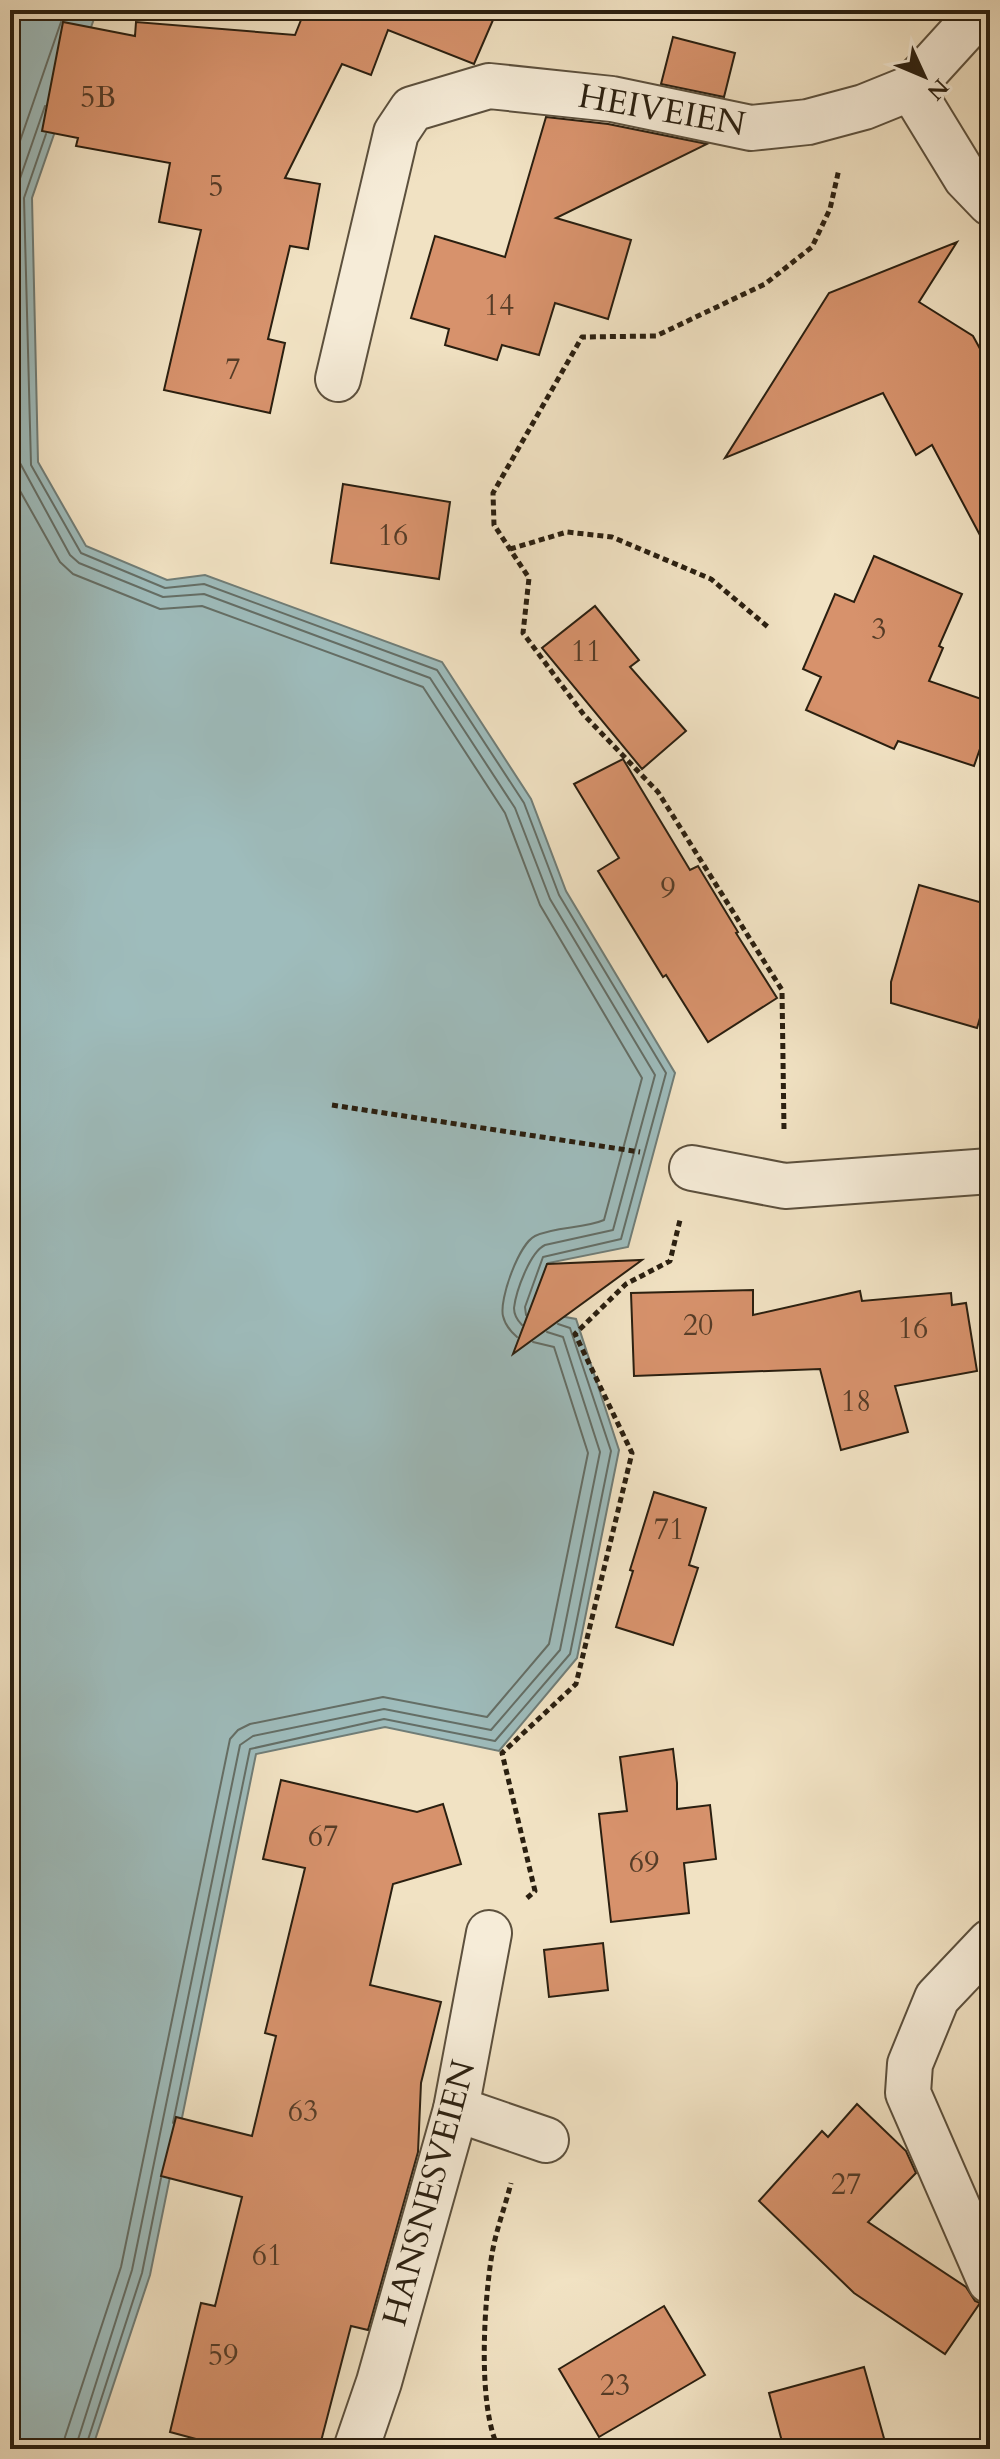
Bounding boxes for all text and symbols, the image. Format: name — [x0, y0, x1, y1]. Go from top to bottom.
north arrow — [884, 36, 964, 116]
text: N — [920, 72, 955, 106]
street label: HEIVEIEN — [575, 73, 749, 147]
house number: 5B — [80, 77, 116, 118]
house number: 5 — [208, 166, 224, 207]
house number: 14 — [484, 285, 514, 326]
house number: 7 — [225, 349, 241, 390]
house number: 16 — [378, 515, 408, 556]
house number: 3 — [871, 609, 887, 650]
house number: 11 — [571, 631, 601, 672]
house number: 9 — [660, 868, 676, 909]
house number: 20 — [683, 1305, 713, 1346]
house number: 16 — [898, 1308, 928, 1349]
house number: 18 — [841, 1381, 871, 1422]
house number: 71 — [654, 1509, 684, 1550]
house number: 67 — [308, 1816, 338, 1857]
house number: 69 — [629, 1842, 659, 1883]
street label: HANSNESVEIEN — [371, 2055, 487, 2331]
house number: 63 — [288, 2091, 318, 2132]
house number: 27 — [831, 2164, 861, 2205]
house number: 61 — [252, 2235, 282, 2276]
house number: 59 — [208, 2335, 238, 2376]
house number: 23 — [600, 2365, 630, 2406]

